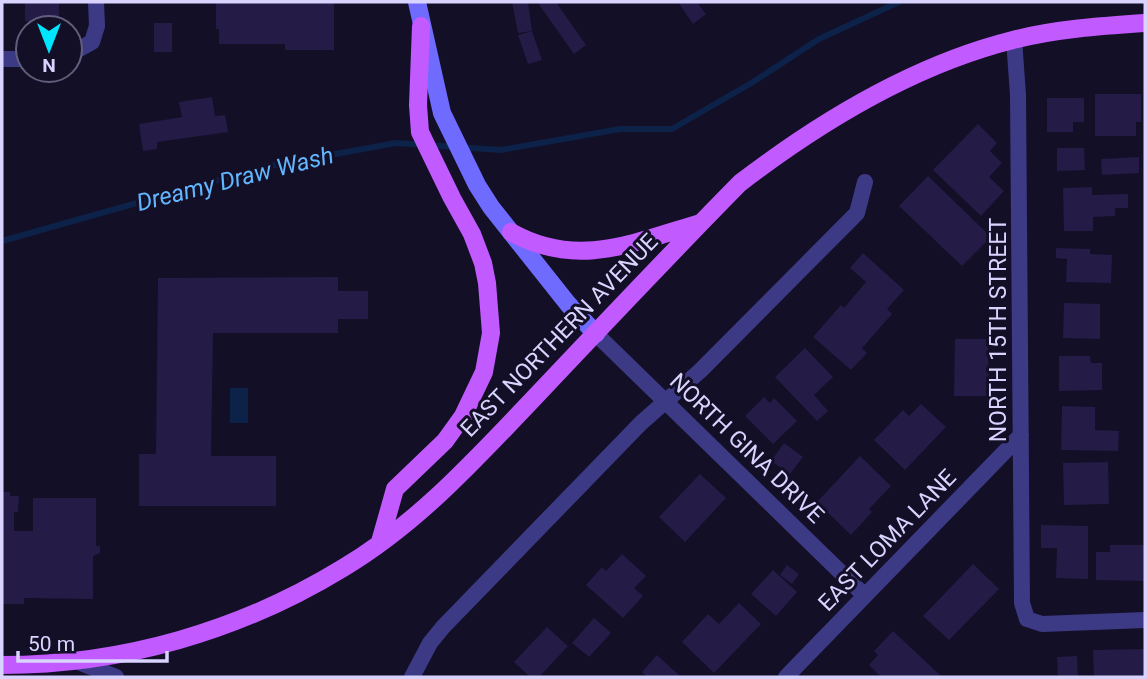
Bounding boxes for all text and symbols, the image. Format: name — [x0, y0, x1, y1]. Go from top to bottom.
north arrow — [14, 14, 84, 84]
text: N — [42, 54, 56, 77]
water label: Dreamy Draw Wash — [134, 141, 336, 217]
street label: NORTH 15TH STREET — [985, 217, 1012, 442]
street label: EAST NORTHERN AVENUE — [455, 228, 663, 443]
street label: NORTH GINA DRIVE — [664, 368, 829, 529]
street label: EAST LOMA LANE — [813, 464, 962, 617]
scale bar — [18, 620, 166, 664]
text: 50 m — [28, 632, 75, 656]

